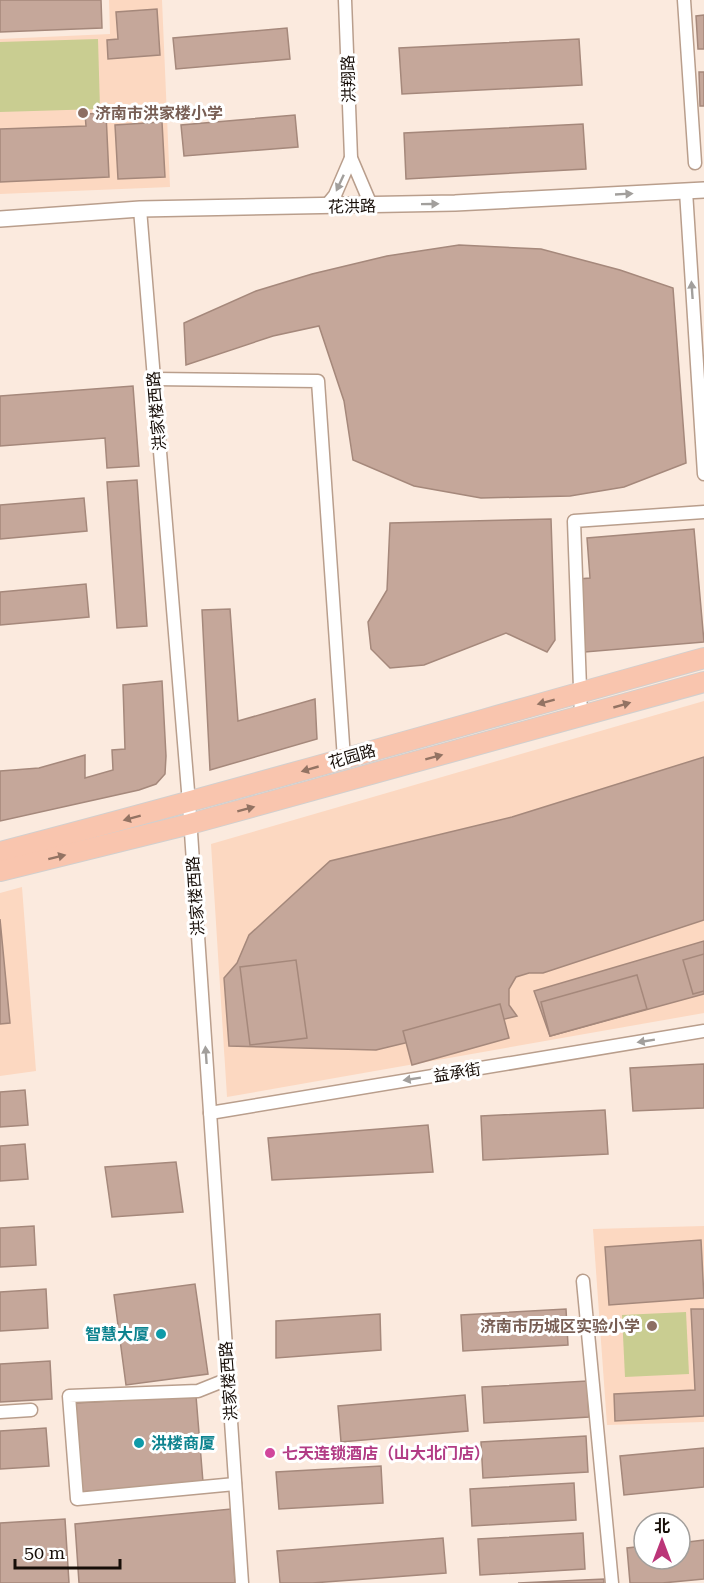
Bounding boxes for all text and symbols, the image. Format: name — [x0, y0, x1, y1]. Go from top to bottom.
street label: 洪翔路 — [338, 55, 359, 103]
place label: 济南市洪家楼小学 — [95, 104, 223, 123]
marker: 济南市洪家楼小学 — [76, 106, 90, 120]
one-way arrow — [335, 174, 345, 192]
one-way arrow — [615, 190, 634, 199]
street label: 花洪路 — [328, 197, 376, 216]
one-way arrow — [420, 199, 439, 209]
one-way arrow — [687, 280, 697, 299]
street label: 洪家楼西路 — [144, 370, 169, 452]
one-way arrow — [537, 697, 555, 707]
one-way arrow — [613, 700, 631, 709]
street label: 花园路 — [326, 741, 378, 772]
one-way arrow — [425, 752, 443, 761]
one-way arrow — [301, 765, 319, 774]
one-way arrow — [237, 803, 255, 813]
one-way arrow — [123, 814, 141, 823]
one-way arrow — [48, 852, 66, 861]
street label: 洪家楼西路 — [183, 855, 208, 937]
one-way arrow — [637, 1036, 656, 1045]
one-way arrow — [201, 1045, 210, 1064]
street label: 益承街 — [432, 1059, 482, 1086]
one-way arrow — [403, 1075, 422, 1084]
place label: 济南市历城区实验小学 — [480, 1317, 640, 1336]
marker: 济南市历城区实验小学 — [645, 1319, 659, 1333]
place label: 智慧大厦 — [85, 1325, 149, 1344]
marker: 智慧大厦 — [154, 1327, 168, 1341]
street label: 洪家楼西路 — [216, 1340, 241, 1422]
place label: 洪楼商厦 — [151, 1434, 215, 1453]
marker: 洪楼商厦 — [132, 1436, 146, 1450]
place label: 七天连锁酒店（山大北门店） — [282, 1444, 490, 1463]
marker: 七天连锁酒店（山大北门店） — [263, 1446, 277, 1460]
north arrow — [632, 1511, 692, 1571]
text: 北 — [654, 1517, 670, 1536]
scale bar — [15, 1532, 120, 1570]
text: 50 m — [24, 1542, 65, 1563]

